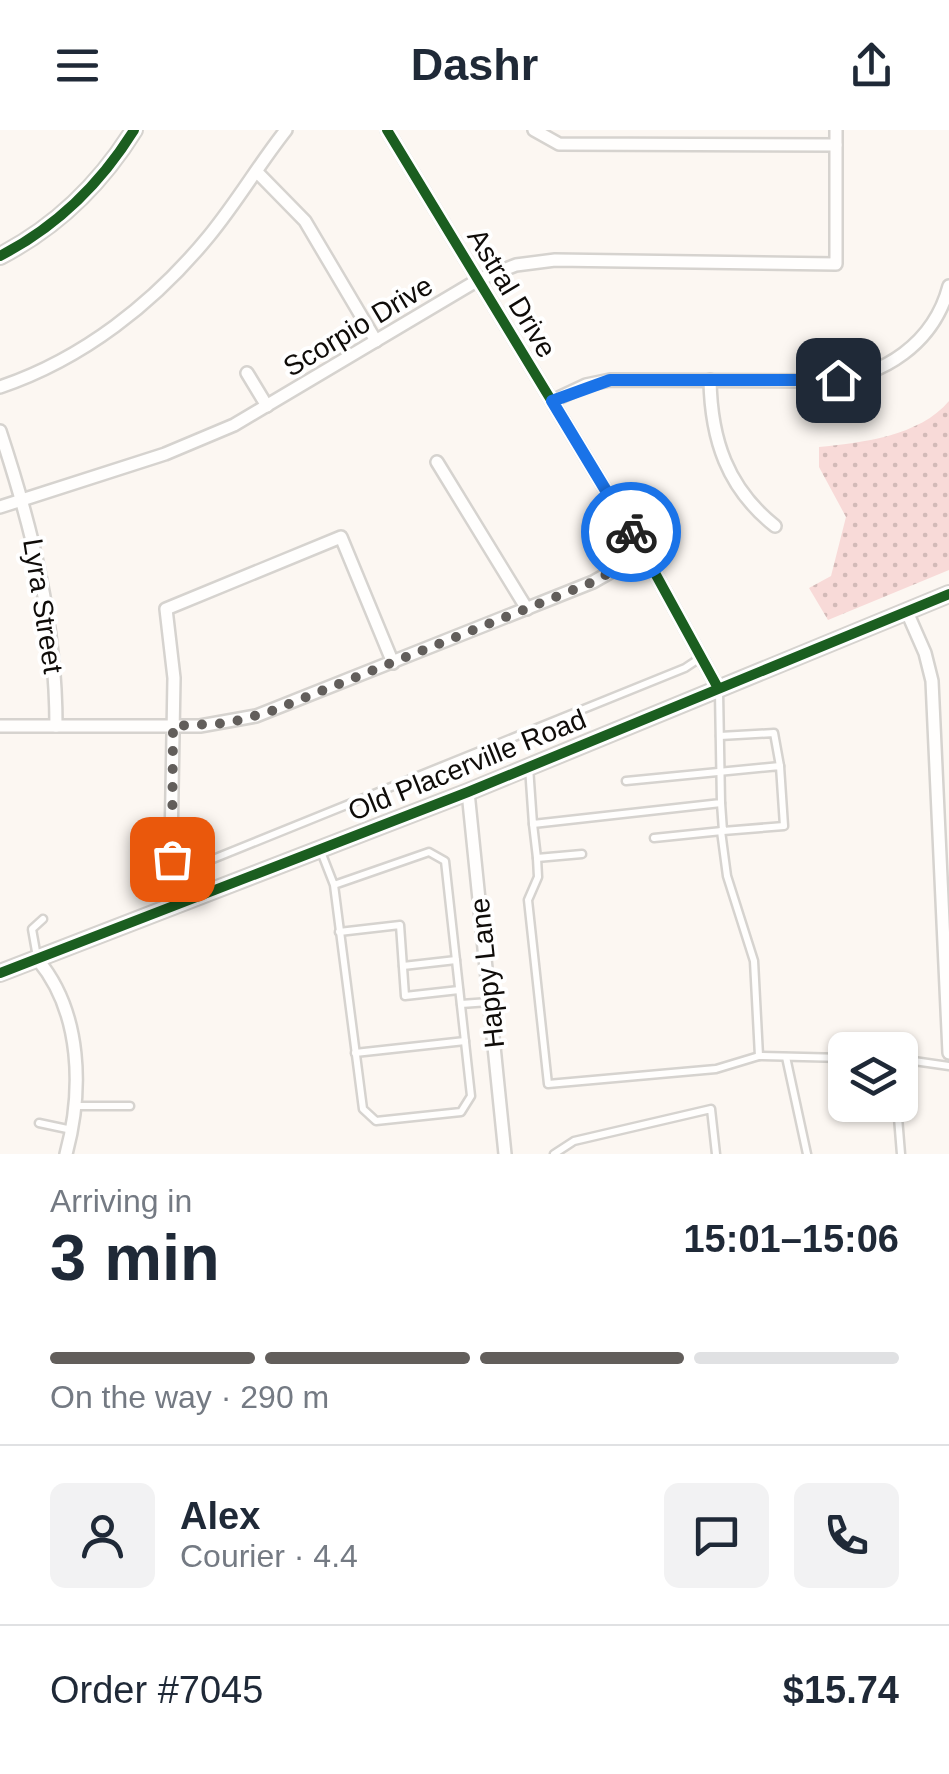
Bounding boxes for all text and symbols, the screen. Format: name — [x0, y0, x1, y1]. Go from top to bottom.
icon: menu — [50, 38, 105, 93]
icon: share — [844, 38, 899, 93]
text: Dashr — [411, 39, 538, 90]
street label: Astral Drive — [461, 223, 563, 363]
street label: Scorpio Drive — [278, 269, 438, 383]
pin — [796, 338, 881, 423]
icon: home — [811, 353, 866, 408]
courier — [581, 482, 681, 582]
icon: bike — [604, 505, 659, 560]
street label: Lyra Street — [17, 536, 69, 676]
street label: Old Placerville Road — [344, 703, 590, 827]
pin — [130, 817, 215, 902]
icon: bag — [145, 832, 200, 887]
street label: Happy Lane — [464, 896, 510, 1050]
map controls — [828, 1032, 918, 1122]
button: layers — [828, 1032, 918, 1122]
text: Arriving in — [50, 1183, 192, 1219]
text: 15:01–15:06 — [683, 1218, 899, 1260]
text: 3 min — [50, 1221, 220, 1294]
text: On the way · 290 m — [50, 1379, 329, 1415]
button: person — [50, 1483, 155, 1588]
button: chat — [664, 1483, 769, 1588]
button: phone — [794, 1483, 899, 1588]
text: Alex — [180, 1495, 260, 1537]
text: Courier · 4.4 — [180, 1538, 358, 1574]
text: Order #7045 — [50, 1669, 263, 1711]
text: $15.74 — [783, 1669, 899, 1711]

